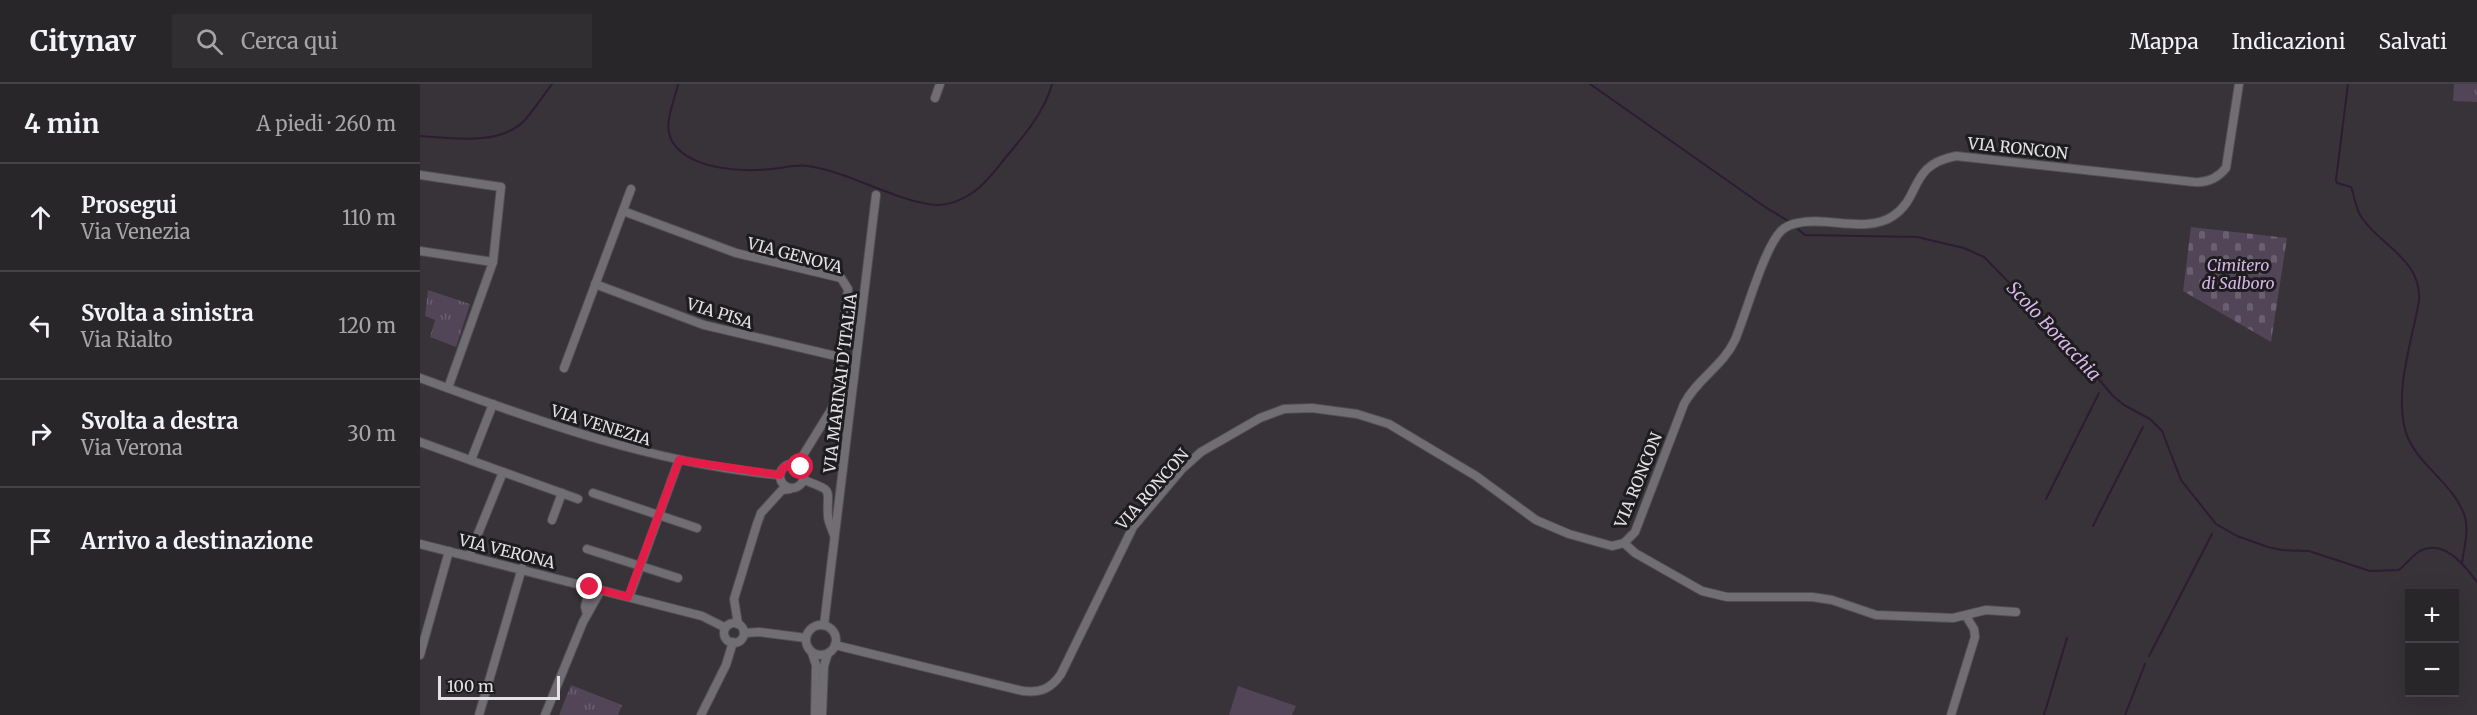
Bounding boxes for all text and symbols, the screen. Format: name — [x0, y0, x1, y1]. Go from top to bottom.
search box — [172, 14, 592, 68]
text: Citynav — [30, 23, 136, 59]
icon: search — [193, 25, 226, 58]
text: Cerca qui — [241, 27, 338, 55]
text: Mappa — [2129, 28, 2199, 55]
text: Indicazioni — [2232, 28, 2345, 55]
text: Salvati — [2378, 28, 2447, 55]
text: 4 min — [24, 107, 99, 140]
text: A piedi · 260 m — [257, 111, 396, 136]
street label: VIA RONCON — [1966, 133, 2070, 163]
text: Prosegui — [81, 191, 177, 219]
icon: ahead — [24, 201, 57, 234]
text: 110 m — [342, 205, 396, 230]
text: Via Venezia — [81, 219, 191, 244]
street label: VIA GENOVA — [744, 232, 846, 278]
park label: Cimitero di Salboro — [2202, 255, 2275, 293]
water label: Scolo Boracchia — [2002, 277, 2106, 385]
street label: VIA MARINAI D'ITALIA — [819, 291, 861, 475]
street label: VIA PISA — [683, 293, 756, 333]
text: Svolta a sinistra — [81, 299, 254, 327]
icon: left — [24, 309, 57, 342]
text: 120 m — [338, 313, 396, 338]
text: Via Rialto — [81, 327, 172, 352]
street label: VIA VENEZIA — [548, 400, 654, 450]
text: Svolta a destra — [81, 407, 238, 435]
icon: right — [24, 417, 57, 450]
text: 30 m — [347, 421, 396, 446]
street label: VIA RONCON — [1610, 429, 1666, 531]
text: Via Verona — [81, 435, 183, 460]
street label: VIA RONCON — [1111, 444, 1193, 534]
route start — [787, 453, 813, 479]
icon: arrive — [24, 525, 57, 558]
text: Arrivo a destinazione — [81, 527, 313, 555]
street label: VIA VERONA — [456, 529, 558, 573]
route end — [576, 573, 602, 599]
map controls — [2405, 589, 2459, 697]
button: + — [2405, 589, 2459, 643]
button: − — [2405, 643, 2459, 697]
scale bar — [438, 673, 560, 700]
text: 100 m — [447, 676, 494, 696]

